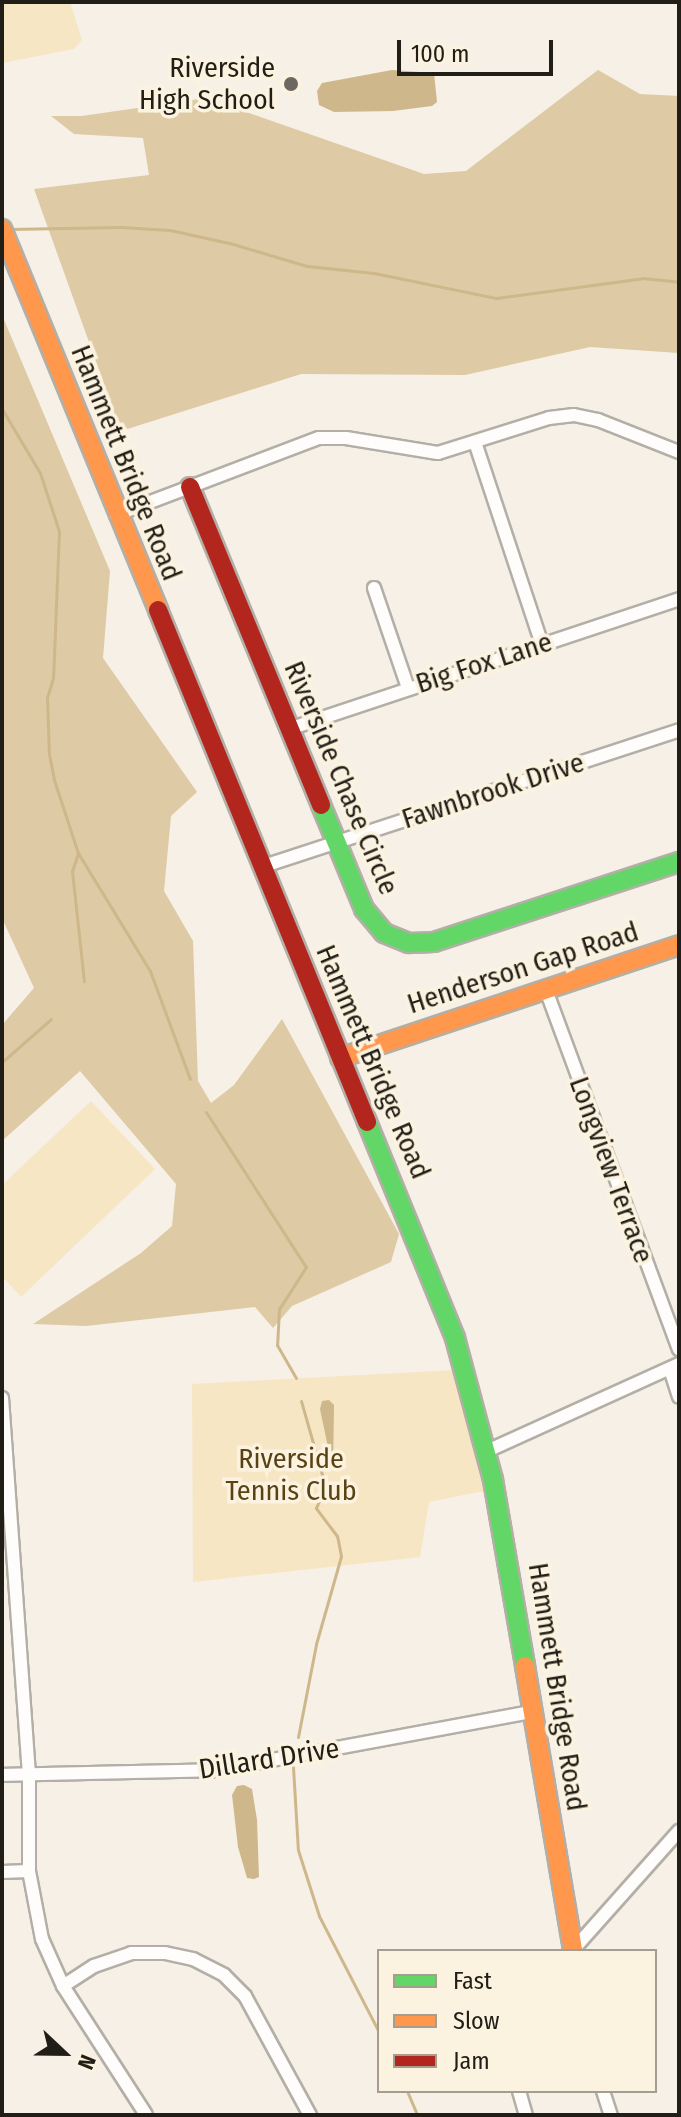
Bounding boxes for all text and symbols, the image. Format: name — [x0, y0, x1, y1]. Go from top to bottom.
scale bar — [401, 24, 557, 74]
text: 100 m — [411, 40, 469, 68]
place label: Riverside High School — [139, 51, 275, 117]
marker: Riverside High School — [282, 75, 300, 93]
street label: Hammett Bridge Road — [63, 340, 189, 586]
street label: Big Fox Lane — [412, 625, 556, 701]
street label: Riverside Chase Circle — [277, 656, 405, 900]
street label: Fawnbrook Drive — [398, 746, 588, 836]
street label: Henderson Gap Road — [403, 915, 643, 1021]
street label: Hammett Bridge Road — [309, 940, 437, 1184]
street label: Longview Terrace — [562, 1072, 660, 1268]
park label: Riverside Tennis Club — [225, 1442, 357, 1508]
street label: Hammett Bridge Road — [521, 1561, 593, 1813]
street label: Dillard Drive — [196, 1731, 342, 1787]
legend — [377, 1949, 657, 2093]
text: Fast — [453, 1967, 492, 1995]
text: Slow — [453, 2007, 499, 2035]
north arrow — [24, 2013, 104, 2093]
text: Jam — [453, 2047, 490, 2075]
text: N — [72, 2051, 102, 2073]

